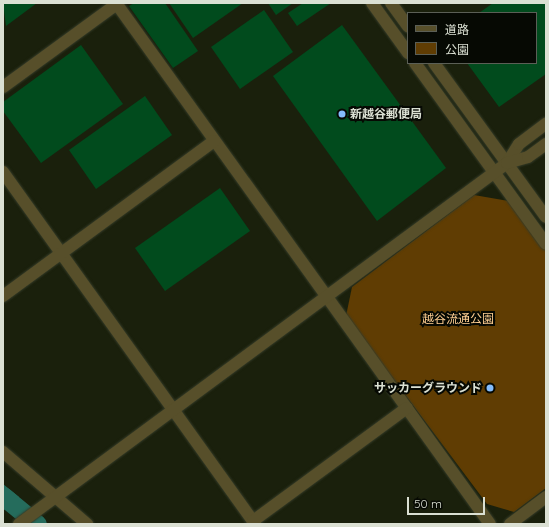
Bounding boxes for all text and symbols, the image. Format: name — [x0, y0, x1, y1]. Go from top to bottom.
legend — [407, 12, 537, 64]
text: 道路 — [445, 22, 469, 37]
text: 公園 — [445, 42, 469, 57]
place label: 新越谷郵便局 — [350, 107, 422, 121]
marker: 新越谷郵便局 — [337, 109, 347, 119]
park label: 越谷流通公園 — [422, 312, 494, 326]
place label: サッカーグラウンド — [374, 381, 482, 395]
marker: サッカーグラウンド — [485, 383, 495, 393]
scale bar — [409, 489, 487, 515]
text: 50 m — [414, 496, 442, 511]

